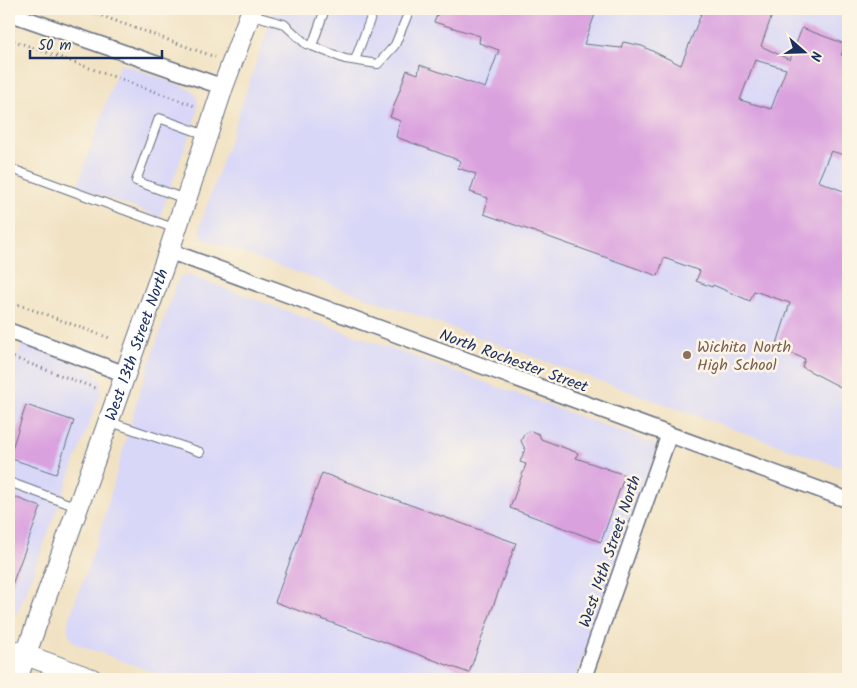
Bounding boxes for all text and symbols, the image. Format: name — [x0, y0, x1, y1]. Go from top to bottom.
scale bar — [30, 28, 162, 60]
north arrow — [780, 28, 830, 78]
text: 50 m — [38, 34, 72, 58]
text: N — [803, 48, 827, 64]
street label: West 13th Street North — [99, 266, 176, 424]
street label: North Rochester Street — [436, 323, 592, 400]
place label: Wichita North High School — [697, 335, 791, 378]
marker: Wichita North High School — [681, 349, 693, 361]
street label: West 14th Street North — [573, 472, 648, 631]

